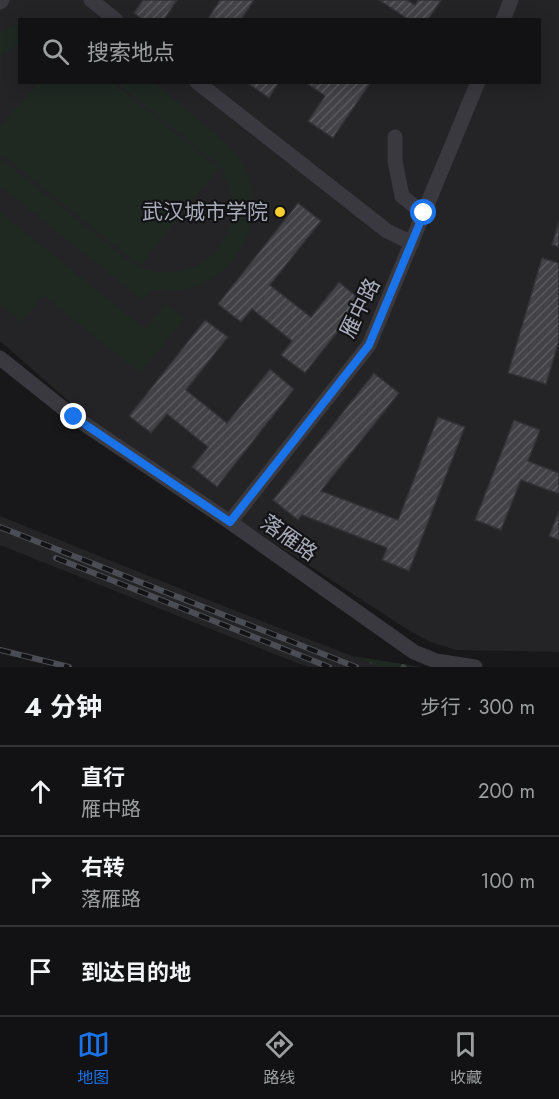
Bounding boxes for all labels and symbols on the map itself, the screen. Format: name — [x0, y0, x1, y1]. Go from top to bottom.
place label: 武汉城市学院 — [142, 197, 268, 227]
route start — [410, 199, 436, 225]
marker: 武汉城市学院 — [273, 205, 287, 219]
street label: 雁中路 — [333, 273, 387, 343]
route end — [60, 403, 86, 429]
street label: 落雁路 — [255, 508, 323, 568]

